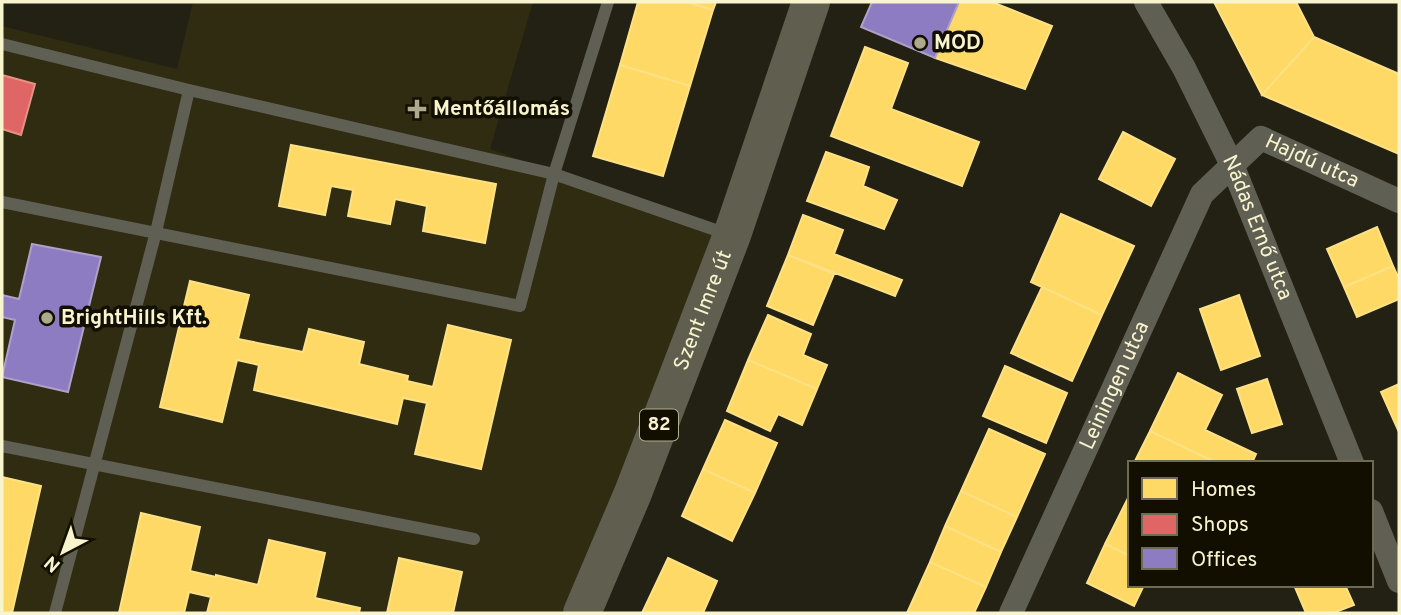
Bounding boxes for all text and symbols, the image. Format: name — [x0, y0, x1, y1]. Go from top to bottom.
place label: MOD — [934, 30, 981, 57]
marker: MOD — [912, 35, 928, 51]
place label: Mentőállomás — [433, 96, 570, 123]
marker: Mentőállomás — [407, 99, 427, 119]
street label: Hajdú utca — [1261, 128, 1363, 194]
street label: Nádas Ernő utca — [1216, 151, 1299, 304]
street label: Szent Imre út — [668, 246, 738, 374]
place label: BrightHills Kft. — [61, 305, 207, 332]
marker: BrightHills Kft. — [39, 310, 55, 326]
street label: Leiningen utca — [1074, 317, 1156, 454]
road number: 82 — [640, 410, 678, 440]
legend — [1128, 461, 1373, 587]
text: Homes — [1191, 477, 1256, 504]
text: Shops — [1191, 512, 1249, 539]
north arrow — [28, 517, 98, 587]
text: Offices — [1191, 547, 1257, 574]
text: N — [40, 550, 66, 577]

